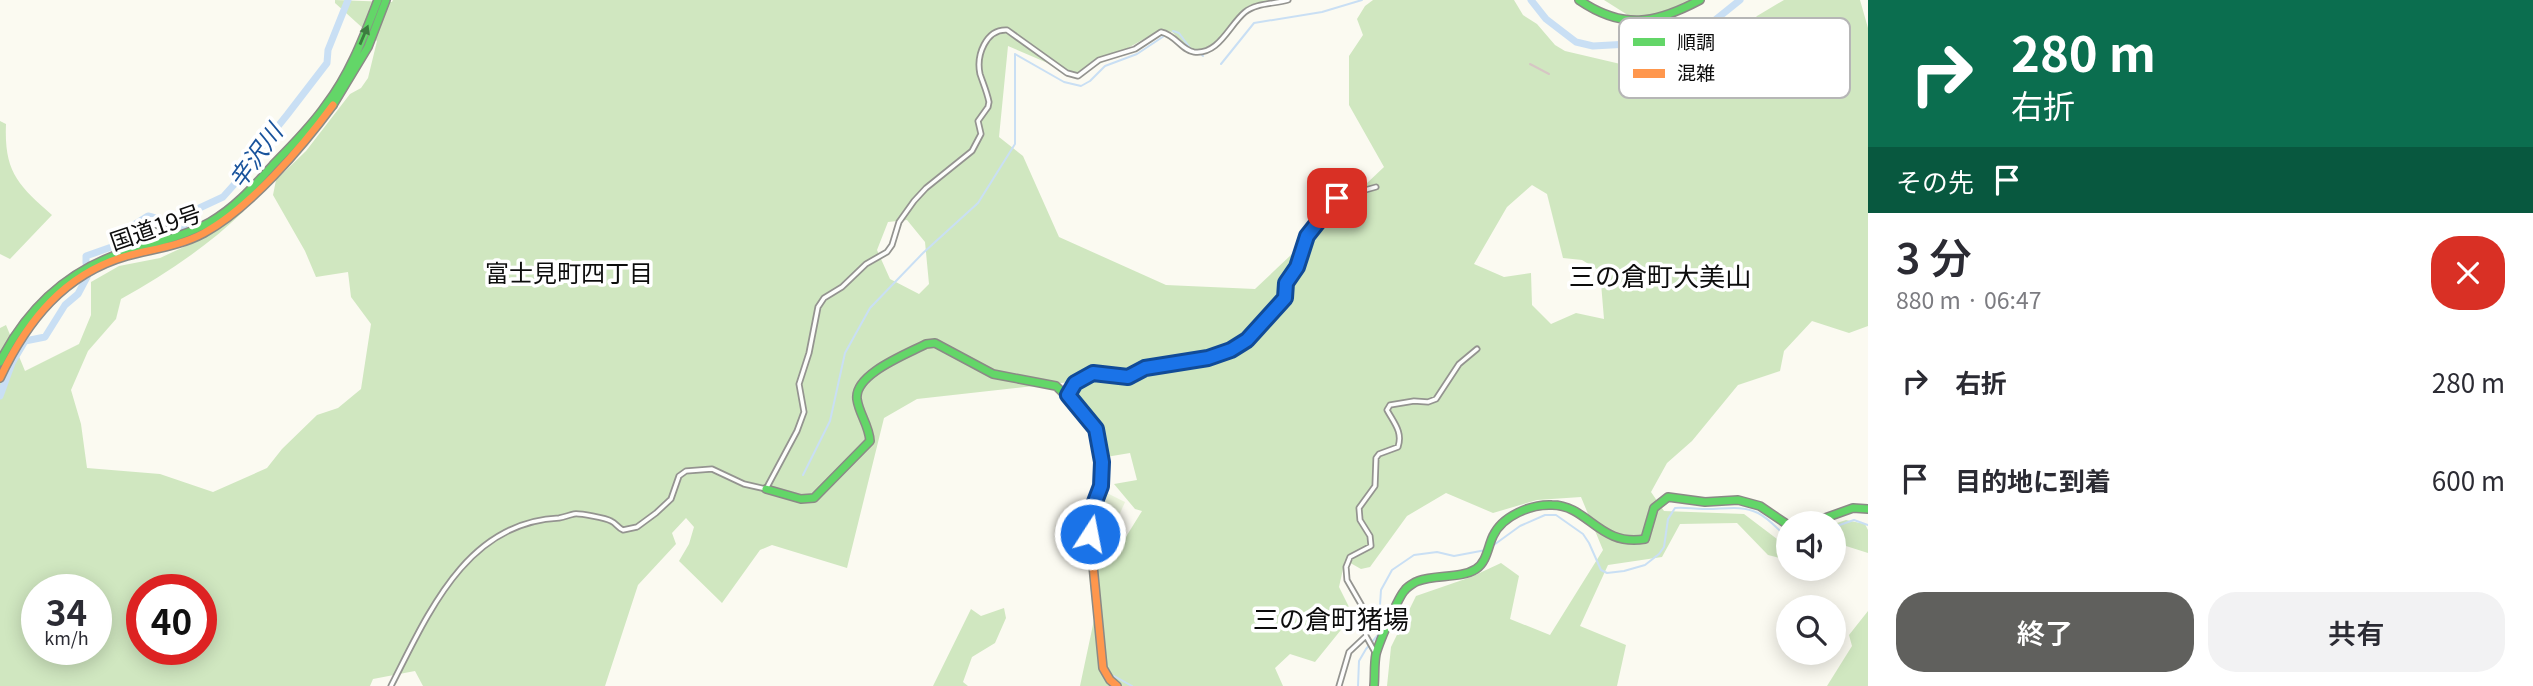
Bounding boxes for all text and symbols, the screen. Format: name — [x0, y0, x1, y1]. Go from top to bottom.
text: 280 m — [2011, 15, 2156, 86]
legend — [1619, 18, 1850, 98]
one-way arrow — [359, 24, 370, 45]
text: 順調 — [1677, 27, 1715, 54]
icon: right — [1896, 28, 1987, 119]
text: 混雑 — [1677, 58, 1715, 85]
text: 右折 — [2011, 81, 2075, 127]
water label: 辛沢川 — [219, 113, 291, 194]
icon: arrive — [1988, 161, 2026, 199]
text: その先 — [1896, 162, 1974, 199]
pin — [1307, 168, 1367, 228]
icon: arrive — [1318, 179, 1356, 217]
street label: 国道19号 — [105, 195, 205, 257]
text: 3 分 — [1896, 225, 1972, 286]
button: close — [2431, 236, 2505, 310]
district label: 富士見町四丁目 — [485, 254, 653, 289]
district label: 三の倉町大美山 — [1569, 256, 1751, 293]
text: 880 m · 06:47 — [1896, 282, 2041, 316]
icon: right — [1896, 362, 1934, 400]
text: 右折 — [1955, 363, 2007, 400]
text: 280 m — [2432, 363, 2505, 400]
icon: arrive — [1896, 460, 1934, 498]
text: 目的地に到着 — [1955, 461, 2111, 498]
text: 600 m — [2432, 461, 2505, 498]
position arrow — [1053, 497, 1127, 571]
map controls — [1776, 511, 1846, 665]
button: sound — [1776, 511, 1846, 581]
speed limit sign: 40 — [126, 574, 217, 665]
text: 34 — [46, 585, 87, 636]
button: 終了 — [1896, 592, 2194, 672]
button: 共有 — [2208, 592, 2505, 672]
button: search — [1776, 595, 1846, 665]
district label: 三の倉町猪場 — [1253, 599, 1409, 636]
text: km/h — [44, 624, 89, 650]

